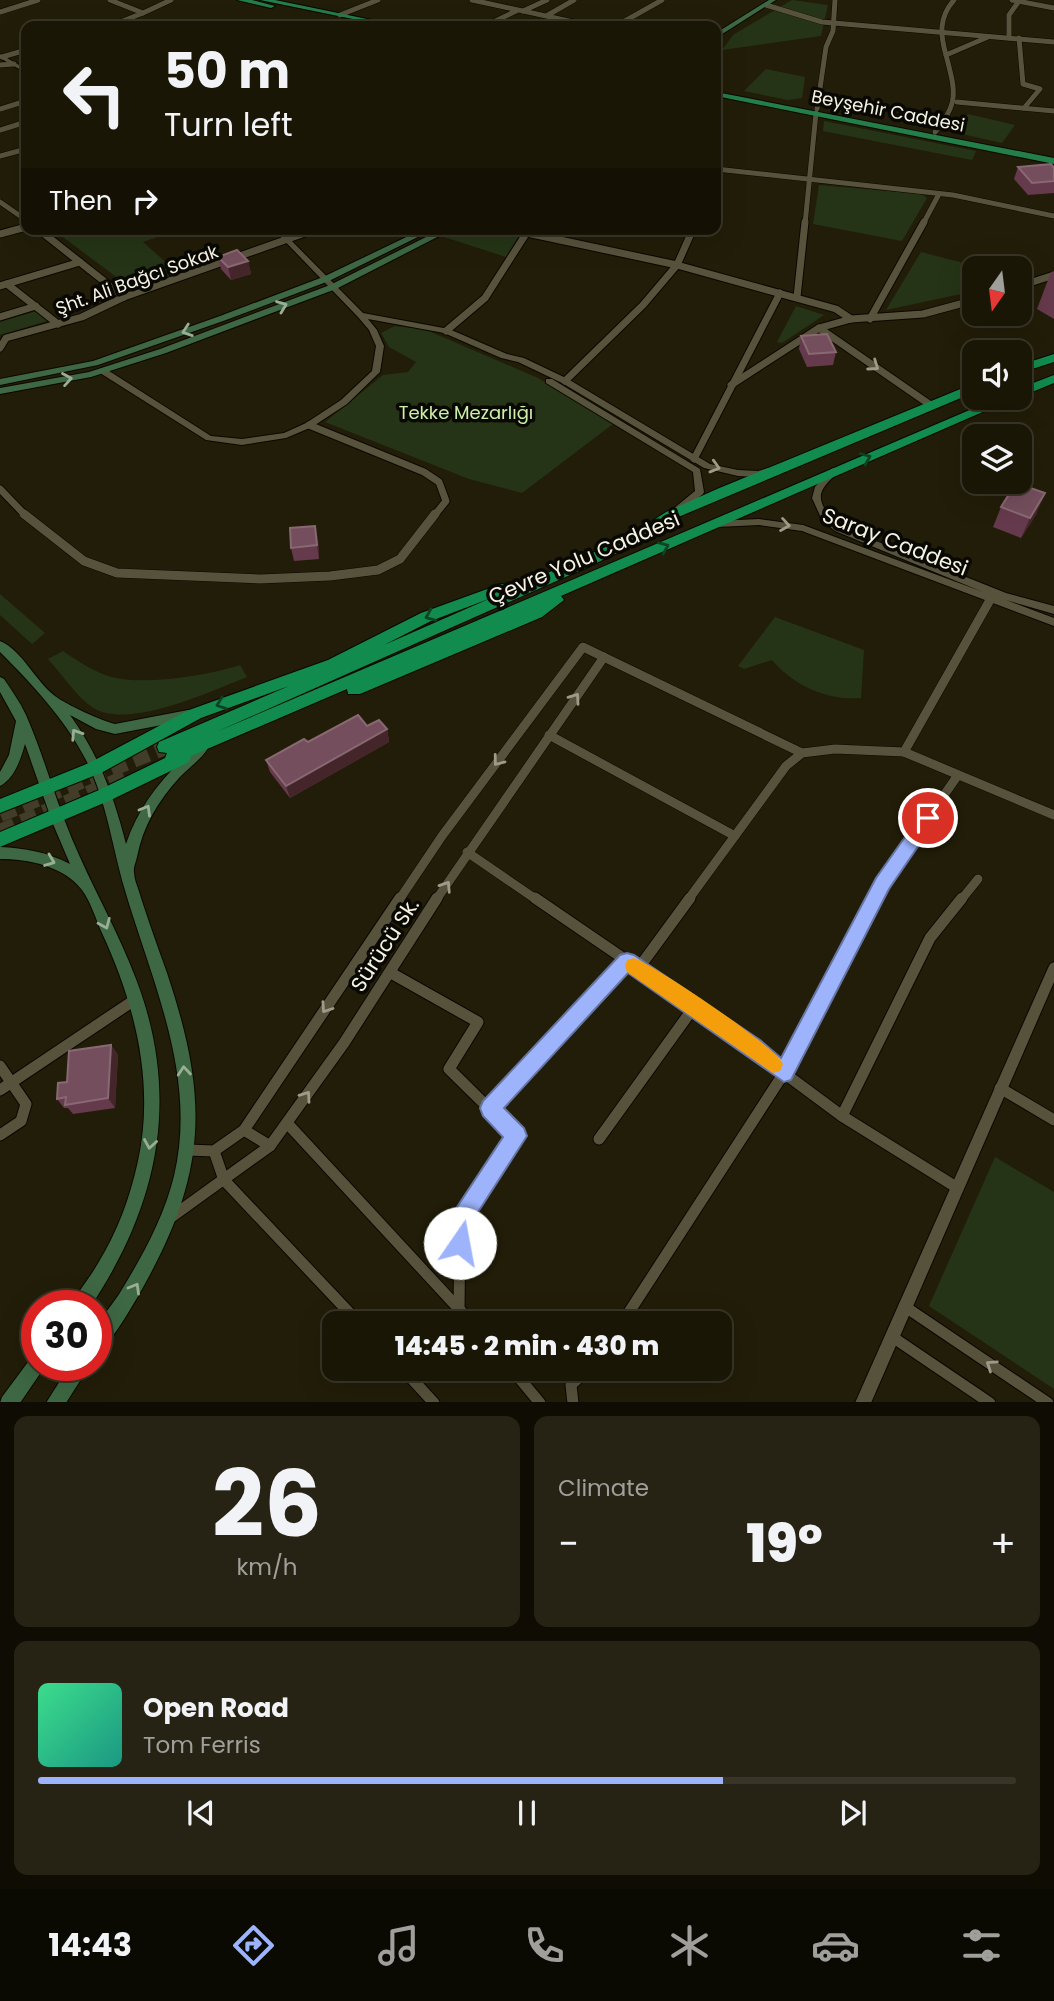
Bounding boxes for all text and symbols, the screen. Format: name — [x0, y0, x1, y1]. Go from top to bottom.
text: 50 m — [164, 37, 290, 105]
icon: left — [49, 49, 140, 140]
street label: Beyşehir Caddesi — [809, 83, 967, 138]
text: Turn left — [164, 102, 293, 147]
icon: right — [126, 182, 164, 220]
text: Then — [49, 183, 112, 219]
street label: Şht. Ali Bağcı Sokak — [52, 238, 222, 321]
north arrow — [962, 256, 1032, 326]
map controls — [962, 256, 1032, 494]
one-way arrow — [276, 301, 288, 315]
one-way arrow — [181, 323, 193, 337]
button: sound — [962, 340, 1032, 410]
one-way arrow — [866, 358, 879, 370]
one-way arrow — [61, 372, 73, 387]
park label: Tekke Mezarlığı — [399, 400, 533, 425]
button: layers — [962, 424, 1032, 494]
one-way arrow — [859, 452, 871, 466]
one-way arrow — [709, 459, 721, 474]
street label: Saray Caddesi — [818, 500, 972, 583]
street label: Çevre Yolu Caddesi — [484, 504, 684, 611]
one-way arrow — [779, 517, 791, 532]
one-way arrow — [657, 541, 669, 555]
one-way arrow — [425, 608, 437, 622]
one-way arrow — [567, 693, 579, 706]
one-way arrow — [215, 696, 227, 710]
one-way arrow — [71, 729, 84, 742]
one-way arrow — [494, 753, 507, 766]
pin — [898, 788, 958, 848]
icon: arrive — [909, 799, 947, 837]
one-way arrow — [138, 804, 151, 817]
one-way arrow — [43, 852, 55, 866]
one-way arrow — [438, 881, 451, 894]
street label: Sürücü Sk. — [343, 892, 426, 997]
one-way arrow — [96, 918, 110, 930]
one-way arrow — [322, 1000, 335, 1013]
one-way arrow — [176, 1065, 191, 1076]
one-way arrow — [298, 1091, 311, 1104]
one-way arrow — [143, 1138, 158, 1150]
position arrow — [423, 1206, 497, 1280]
one-way arrow — [127, 1282, 140, 1295]
speed limit sign: 30 — [21, 1290, 112, 1381]
text: 14:45 · 2 min · 430 m — [395, 1328, 659, 1364]
one-way arrow — [986, 1360, 999, 1373]
text: 26 — [212, 1440, 322, 1568]
text: Climate — [558, 1472, 649, 1504]
text: 19° — [746, 1507, 823, 1580]
text: − — [558, 1517, 579, 1570]
text: + — [990, 1517, 1016, 1570]
text: km/h — [236, 1551, 298, 1583]
text: Open Road — [143, 1690, 289, 1726]
text: Tom Ferris — [143, 1729, 261, 1761]
icon: previous — [182, 1794, 220, 1832]
icon: pause — [508, 1794, 546, 1832]
icon: next — [834, 1794, 872, 1832]
icon: directions — [229, 1921, 278, 1970]
icon: music — [374, 1921, 423, 1970]
icon: phone — [520, 1921, 569, 1970]
icon: climate — [665, 1921, 714, 1970]
icon: car — [811, 1921, 860, 1970]
icon: filters — [957, 1921, 1006, 1970]
text: 14:43 — [48, 1922, 132, 1967]

